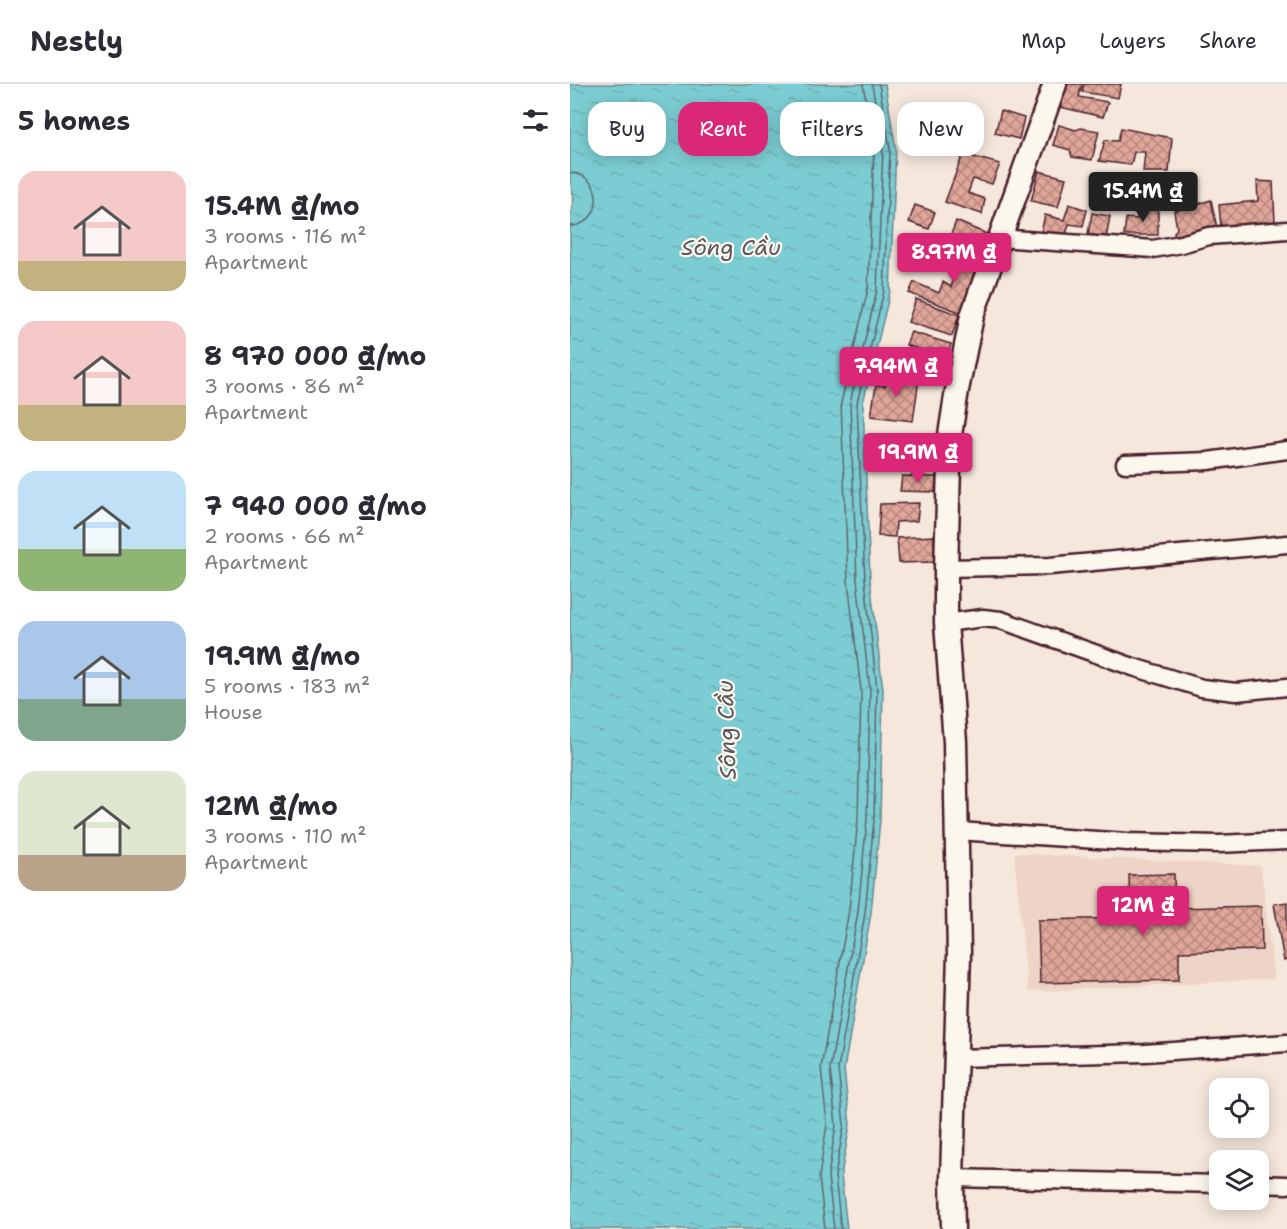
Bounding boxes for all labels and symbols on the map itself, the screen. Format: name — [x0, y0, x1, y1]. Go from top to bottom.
pin: 15.4M ₫ — [1088, 172, 1198, 223]
water label: Sông Cầu — [681, 233, 781, 262]
pin: 8.97M ₫ — [899, 233, 1009, 284]
pin: 7.94M ₫ — [841, 347, 951, 398]
pin: 19.9M ₫ — [863, 433, 973, 484]
water label: Sông Cầu — [710, 680, 743, 780]
pin: 12M ₫ — [1101, 886, 1185, 937]

